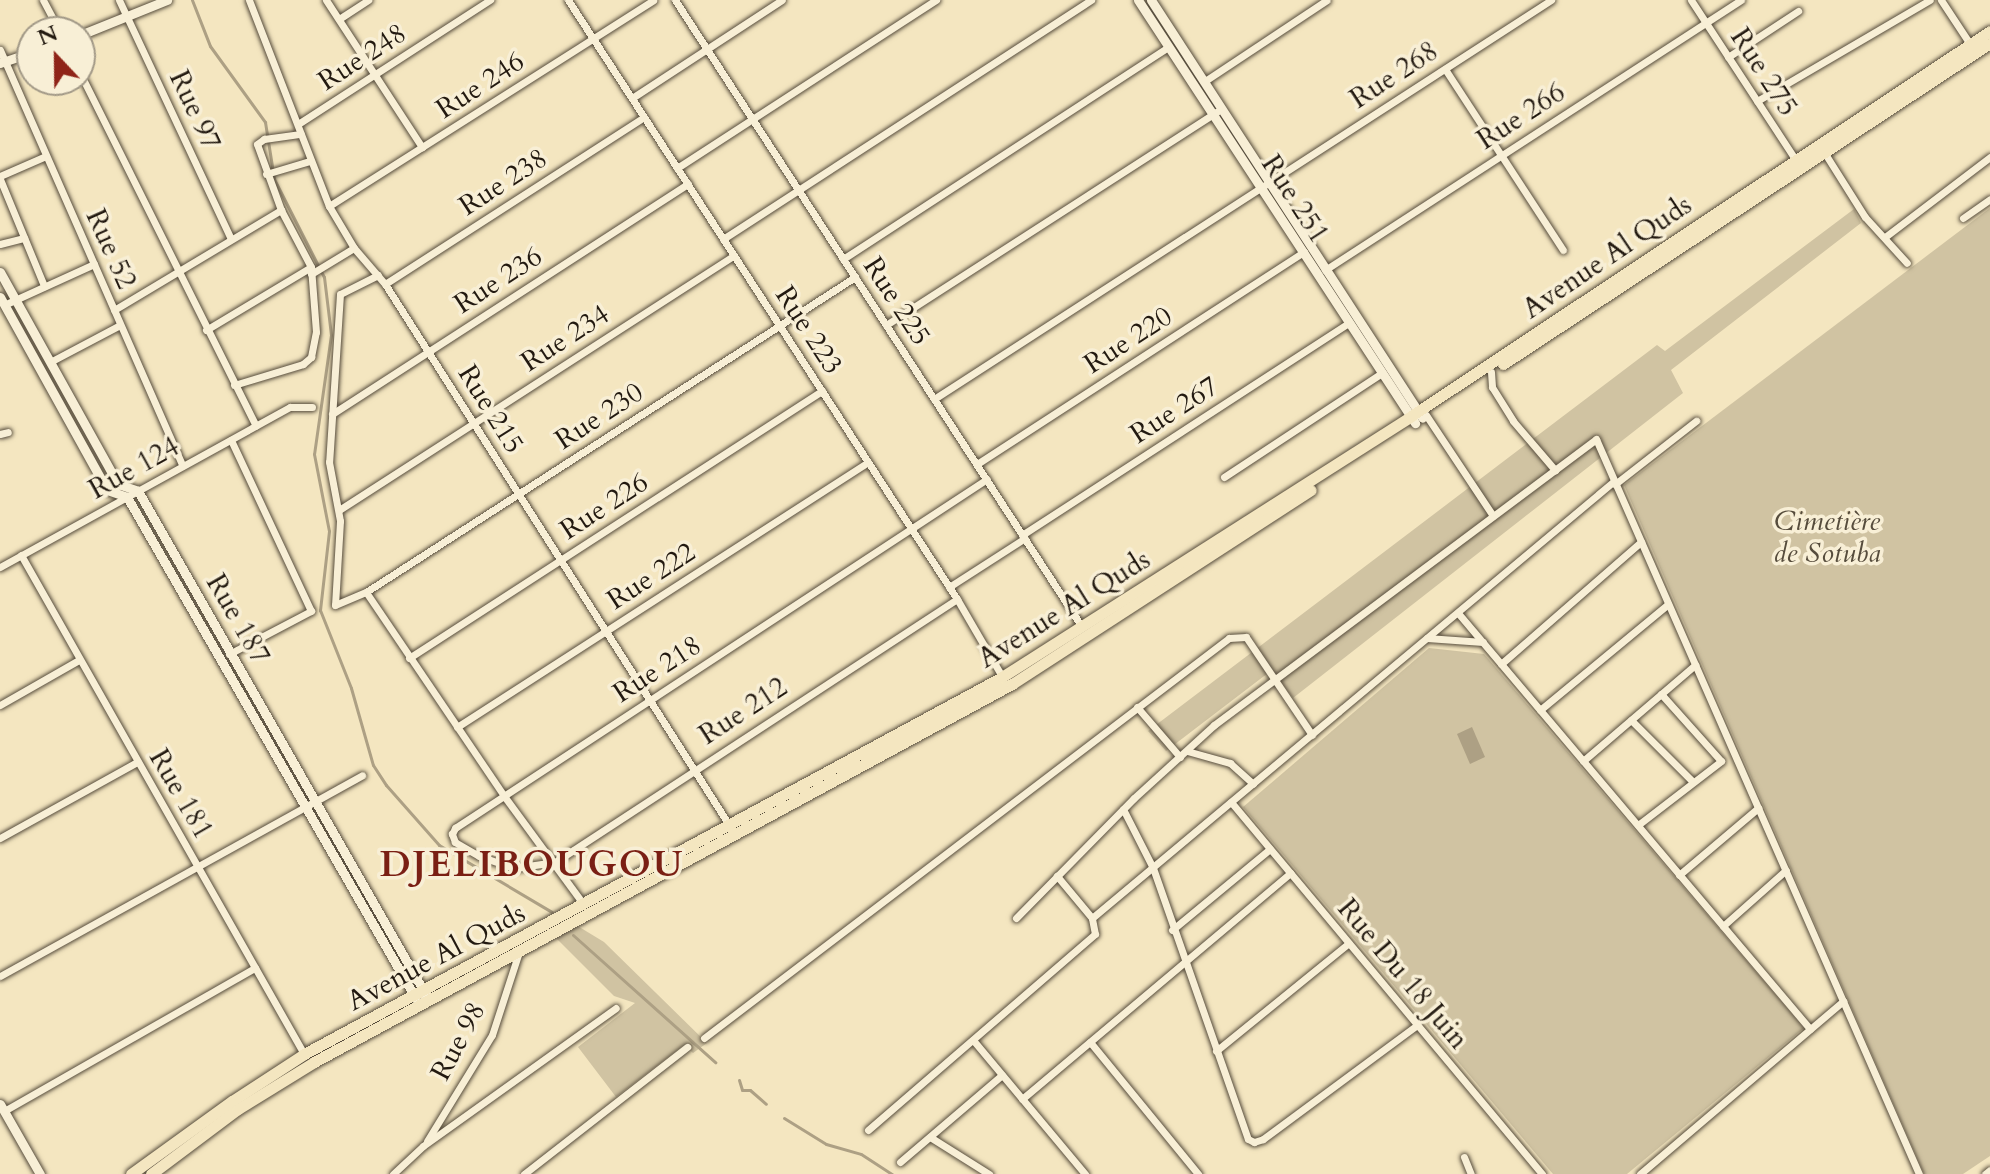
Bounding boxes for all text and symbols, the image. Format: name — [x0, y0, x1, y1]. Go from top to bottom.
north arrow — [16, 16, 96, 96]
street label: Rue 248 — [312, 16, 412, 98]
text: N — [33, 18, 62, 53]
street label: Rue 275 — [1723, 22, 1805, 122]
street label: Rue 268 — [1344, 34, 1444, 116]
street label: Rue 246 — [430, 44, 530, 126]
street label: Rue 97 — [162, 65, 228, 155]
street label: Rue 266 — [1471, 75, 1571, 157]
street label: Rue 238 — [453, 141, 553, 223]
street label: Rue 251 — [1254, 149, 1336, 249]
street label: Avenue Al Quds — [1516, 188, 1698, 326]
street label: Rue 52 — [79, 204, 143, 294]
street label: Rue 236 — [448, 239, 548, 321]
street label: Rue 225 — [856, 251, 938, 351]
street label: Rue 223 — [768, 280, 850, 380]
street label: Rue 234 — [515, 297, 615, 379]
street label: Rue 220 — [1078, 299, 1178, 381]
street label: Rue 215 — [451, 359, 531, 459]
street label: Rue 267 — [1124, 369, 1224, 451]
street label: Rue 230 — [549, 375, 649, 457]
street label: Rue 124 — [83, 430, 185, 506]
street label: Rue 226 — [554, 465, 654, 547]
park label: Cimetière de Sotuba — [1773, 504, 1881, 570]
street label: Rue 222 — [601, 535, 701, 617]
street label: Avenue Al Quds — [972, 543, 1156, 675]
street label: Rue 187 — [199, 568, 277, 670]
street label: Rue 218 — [607, 628, 707, 710]
street label: Rue 212 — [693, 670, 793, 752]
street label: Rue 181 — [142, 743, 220, 845]
district label: DJELIBOUGOU — [380, 843, 684, 887]
street label: Rue Du 18 Juin — [1331, 892, 1475, 1056]
street label: Avenue Al Quds — [341, 896, 531, 1018]
street label: Rue 98 — [424, 996, 492, 1086]

